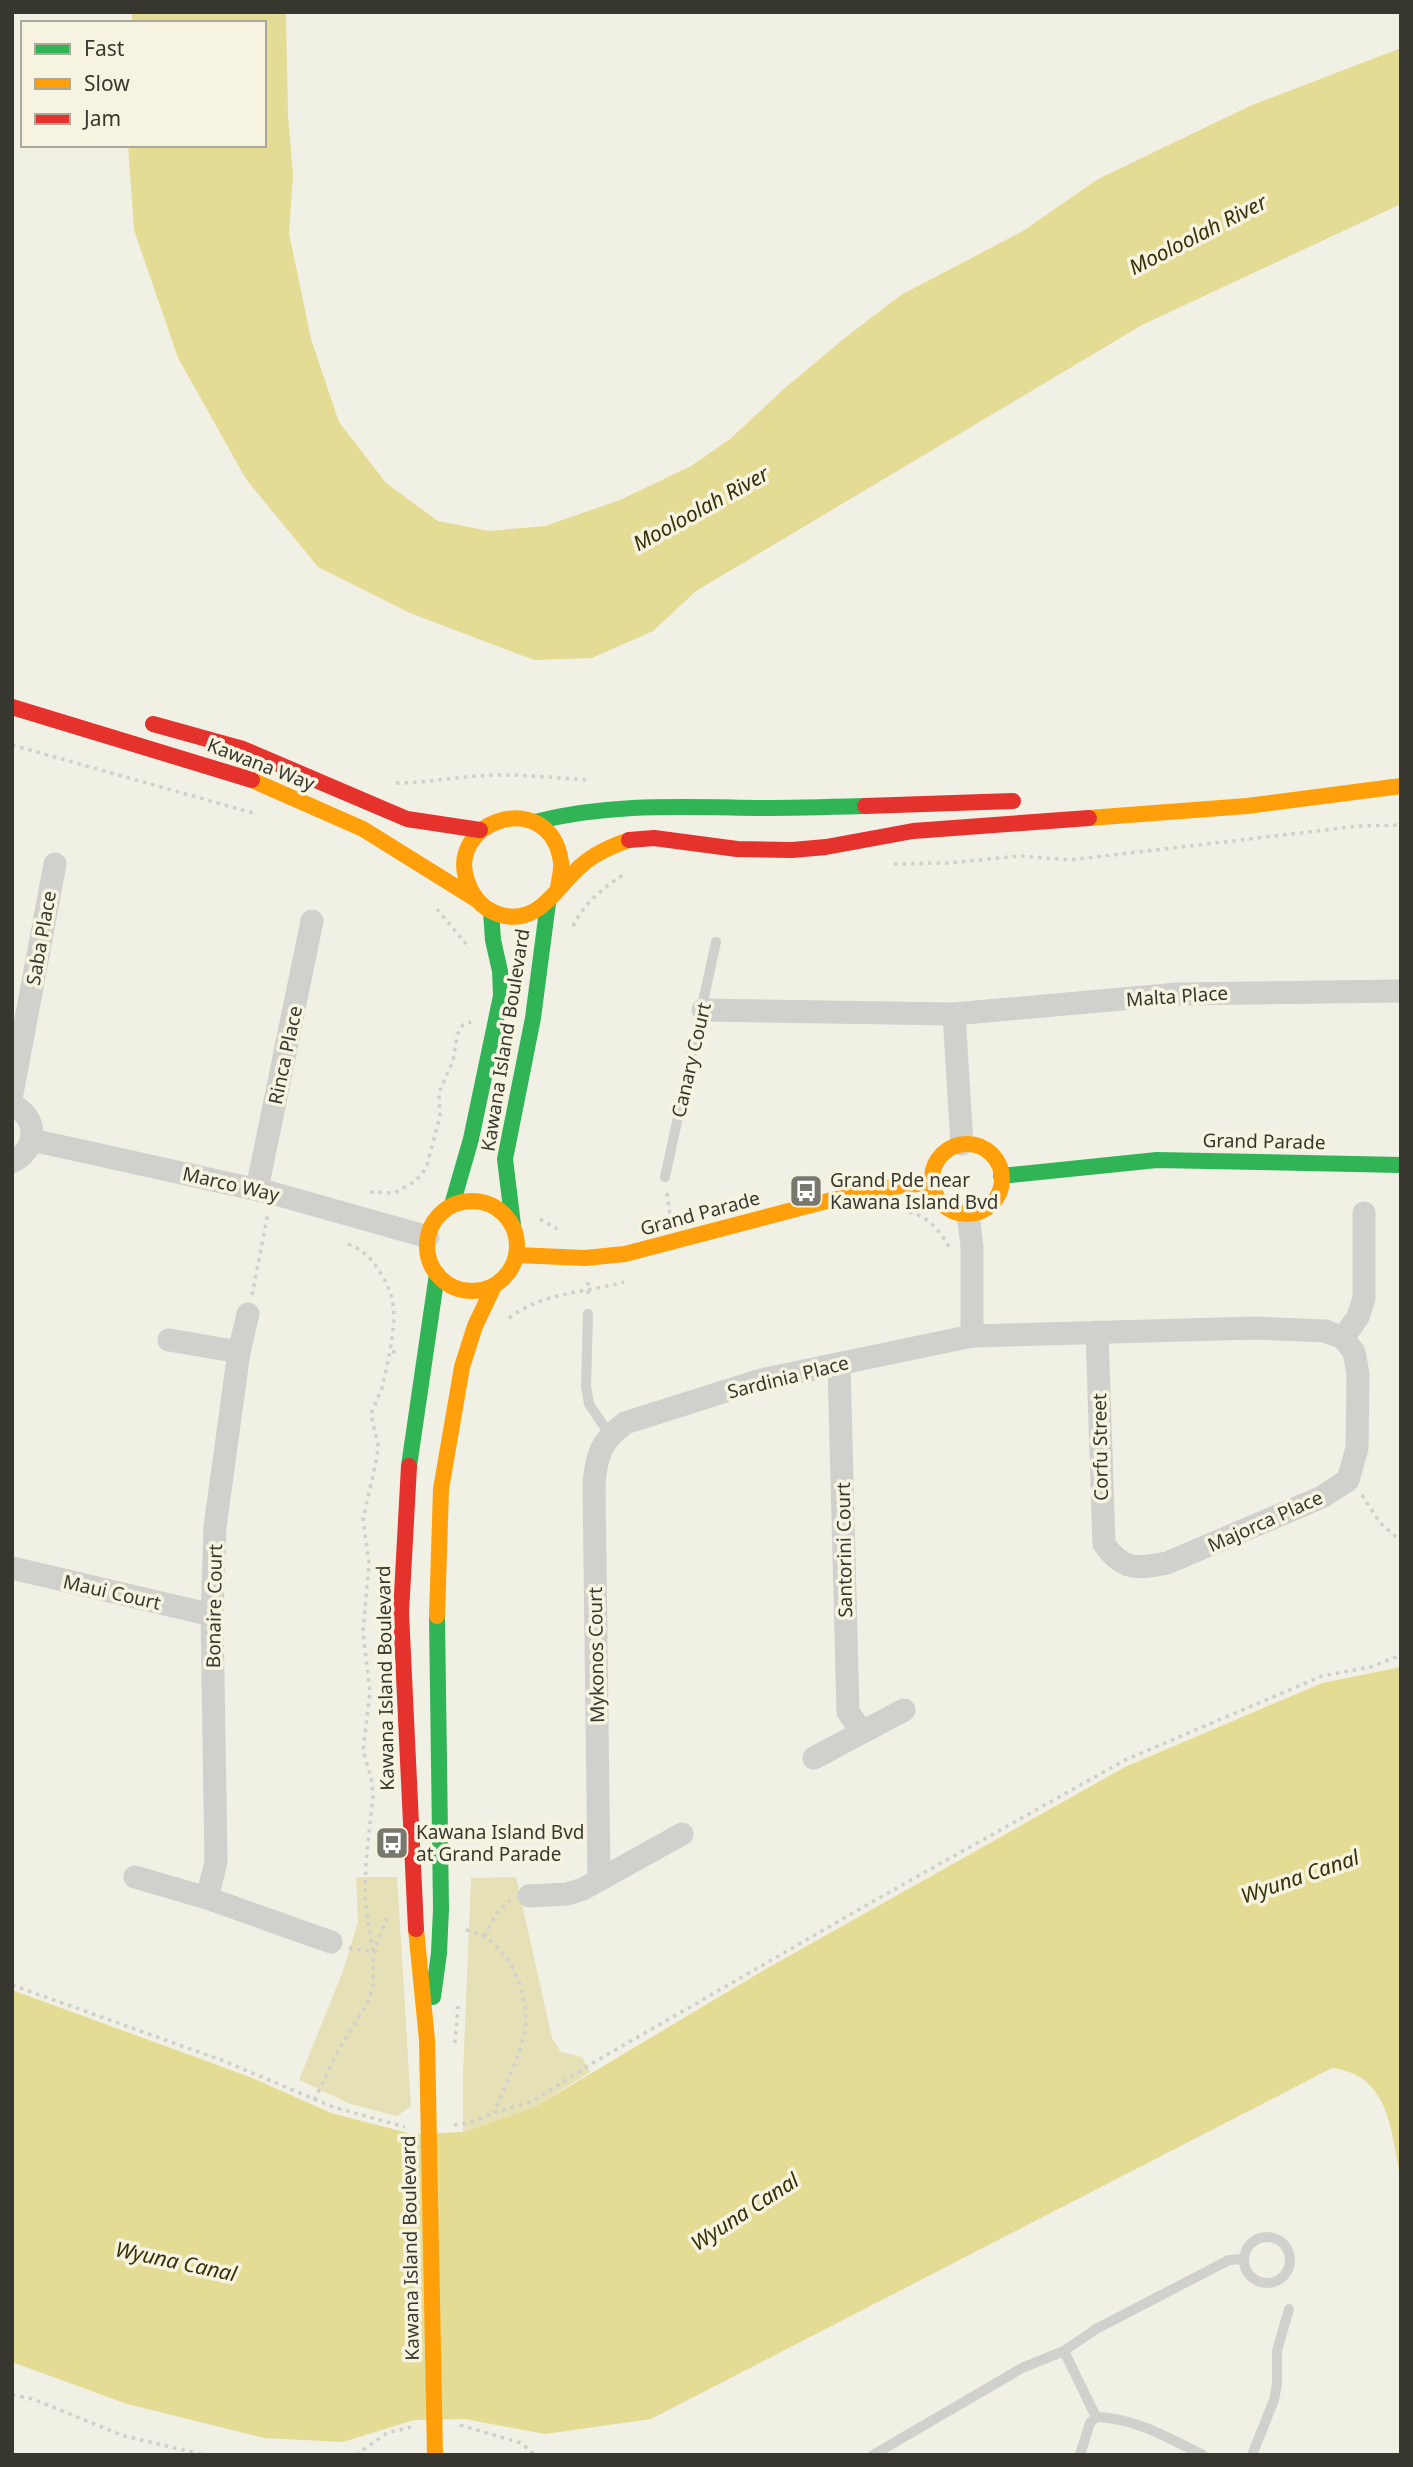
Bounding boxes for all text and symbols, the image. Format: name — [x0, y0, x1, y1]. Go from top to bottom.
legend — [21, 21, 266, 147]
text: Fast — [84, 34, 125, 62]
text: Slow — [84, 69, 130, 97]
text: Jam — [82, 104, 121, 132]
water label: Mooloolah River — [1124, 187, 1273, 281]
water label: Mooloolah River — [628, 458, 775, 557]
street label: Kawana Way — [204, 732, 319, 796]
street label: Saba Place — [20, 889, 62, 987]
street label: Kawana Island Boulevard — [475, 927, 535, 1153]
street label: Malta Place — [1125, 979, 1229, 1013]
street label: Canary Court — [665, 1000, 717, 1120]
street label: Rinca Place — [262, 1003, 308, 1107]
street label: Grand Parade — [1202, 1127, 1326, 1155]
street label: Marco Way — [180, 1160, 282, 1208]
place label: Grand Pde near Kawana Island Bvd — [830, 1167, 999, 1215]
bus stop icon: Grand Pde near Kawana Island Bvd — [787, 1172, 825, 1210]
street label: Grand Parade — [637, 1185, 763, 1241]
street label: Sardinia Place — [725, 1349, 851, 1405]
street label: Corfu Street — [1086, 1393, 1114, 1501]
street label: Santorini Court — [830, 1482, 858, 1618]
street label: Majorca Place — [1203, 1484, 1327, 1558]
street label: Bonaire Court — [200, 1544, 228, 1668]
street label: Kawana Island Boulevard — [370, 1565, 400, 1791]
street label: Maui Court — [61, 1568, 163, 1616]
street label: Mykonos Court — [582, 1587, 610, 1723]
place label: Kawana Island Bvd at Grand Parade — [416, 1819, 585, 1867]
bus stop icon: Kawana Island Bvd at Grand Parade — [373, 1824, 411, 1862]
water label: Wyuna Canal — [1237, 1843, 1363, 1909]
street label: Kawana Island Boulevard — [395, 2135, 425, 2361]
water label: Wyuna Canal — [685, 2166, 804, 2256]
water label: Wyuna Canal — [113, 2235, 240, 2288]

